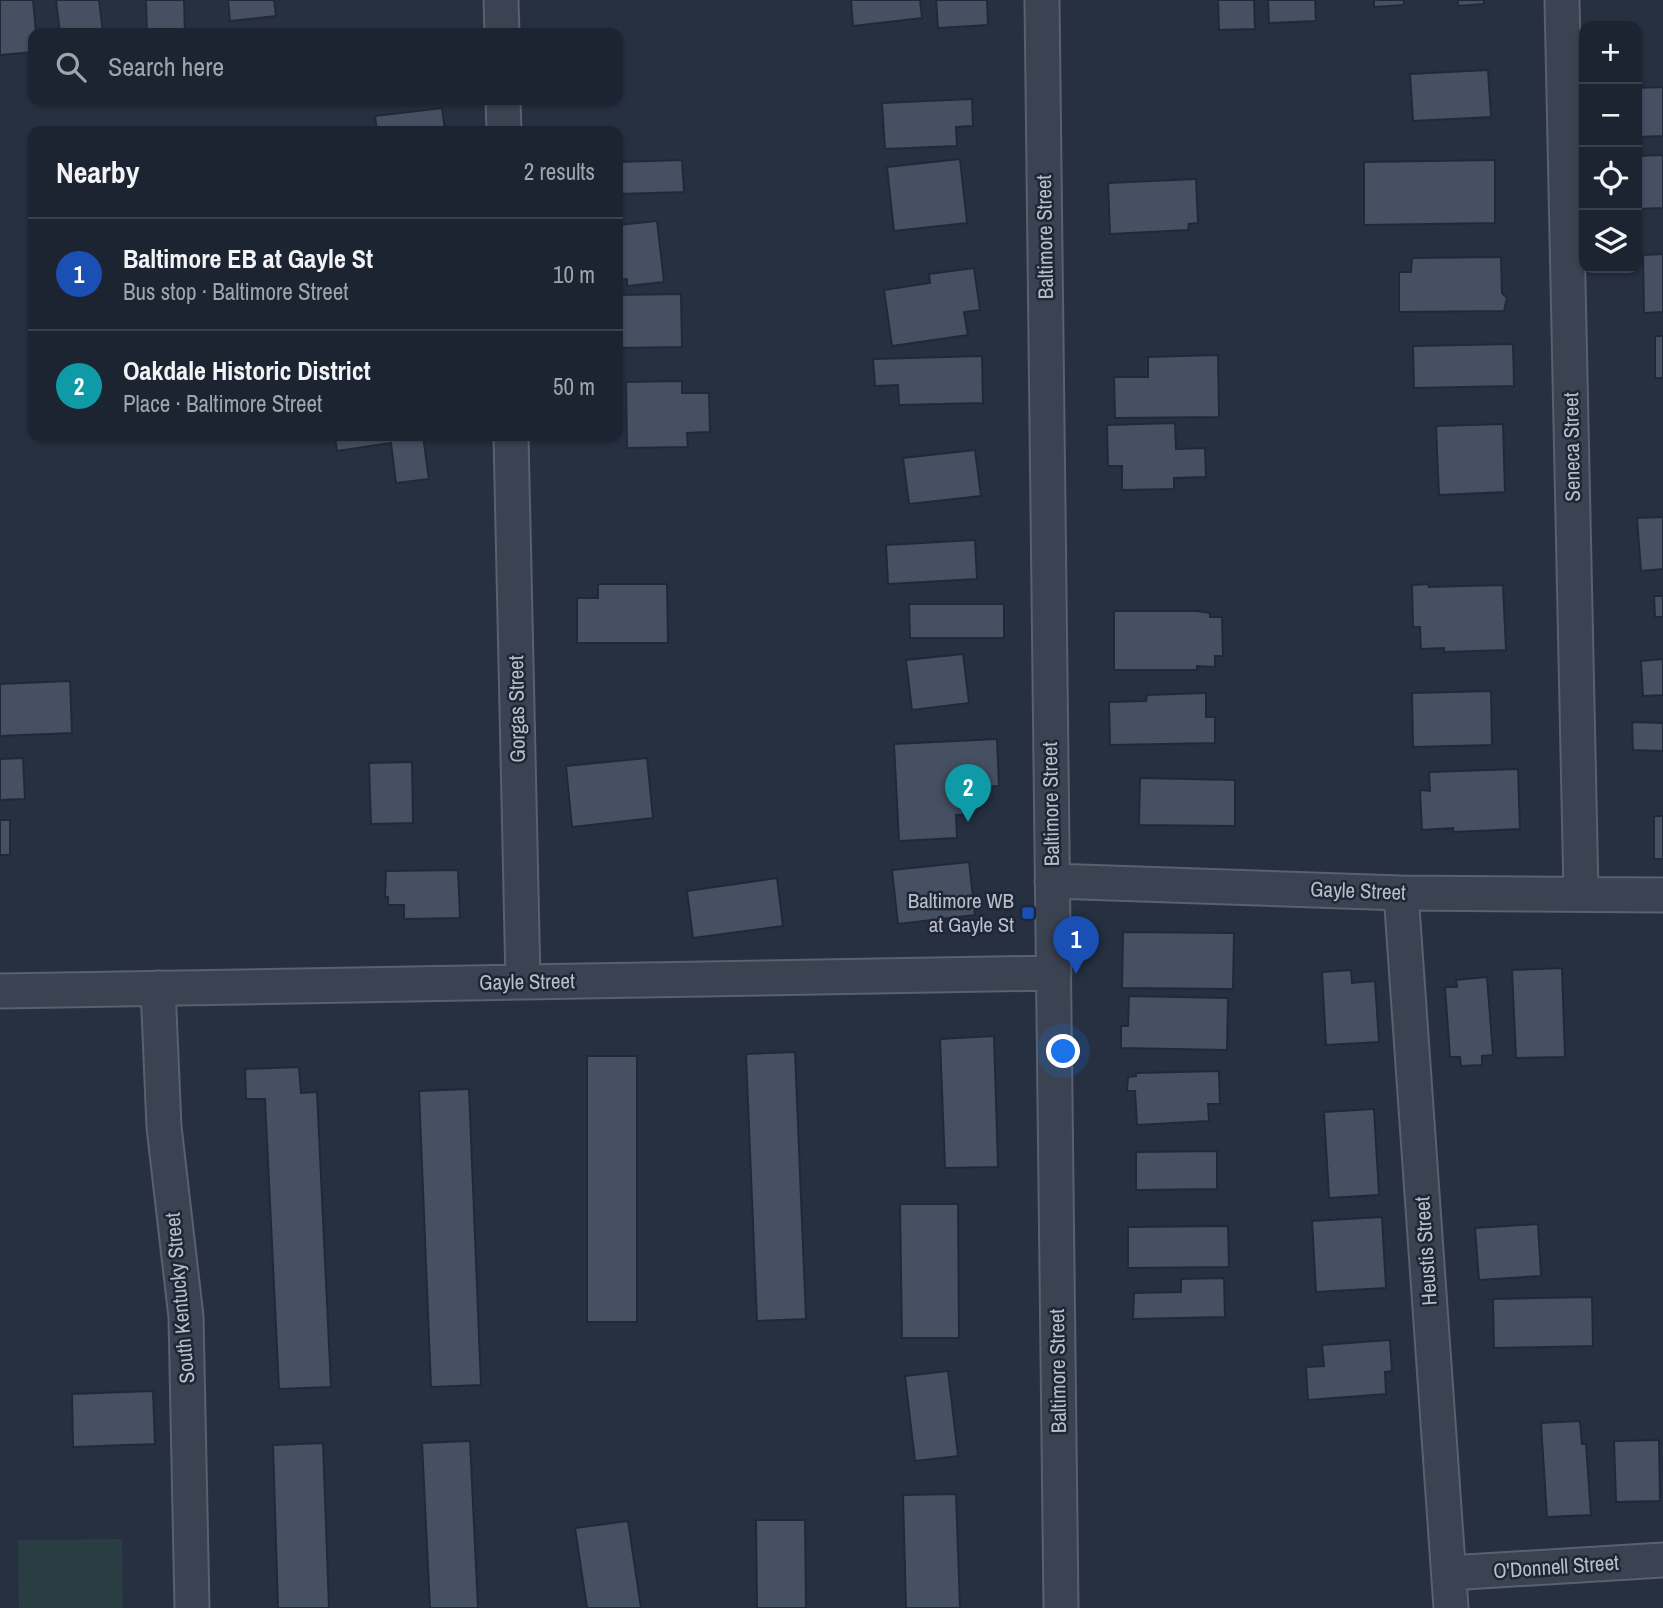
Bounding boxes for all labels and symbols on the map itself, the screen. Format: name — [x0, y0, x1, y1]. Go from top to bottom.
street label: Baltimore Street — [1029, 174, 1060, 299]
street label: Seneca Street — [1556, 392, 1587, 502]
street label: Gorgas Street — [501, 655, 532, 763]
street label: Baltimore Street — [1035, 741, 1066, 866]
pin: 2 — [945, 764, 991, 822]
street label: Gayle Street — [1310, 874, 1407, 907]
place label: Baltimore WB at Gayle St — [908, 886, 1014, 939]
marker: Baltimore WB at Gayle St — [1020, 905, 1036, 921]
pin: 1 — [1053, 916, 1099, 974]
street label: Gayle Street — [479, 966, 575, 997]
your location — [1046, 1034, 1080, 1068]
street label: Heustis Street — [1407, 1195, 1444, 1306]
street label: South Kentucky Street — [158, 1211, 201, 1385]
street label: Baltimore Street — [1042, 1308, 1073, 1433]
street label: O'Donnell Street — [1492, 1548, 1620, 1585]

